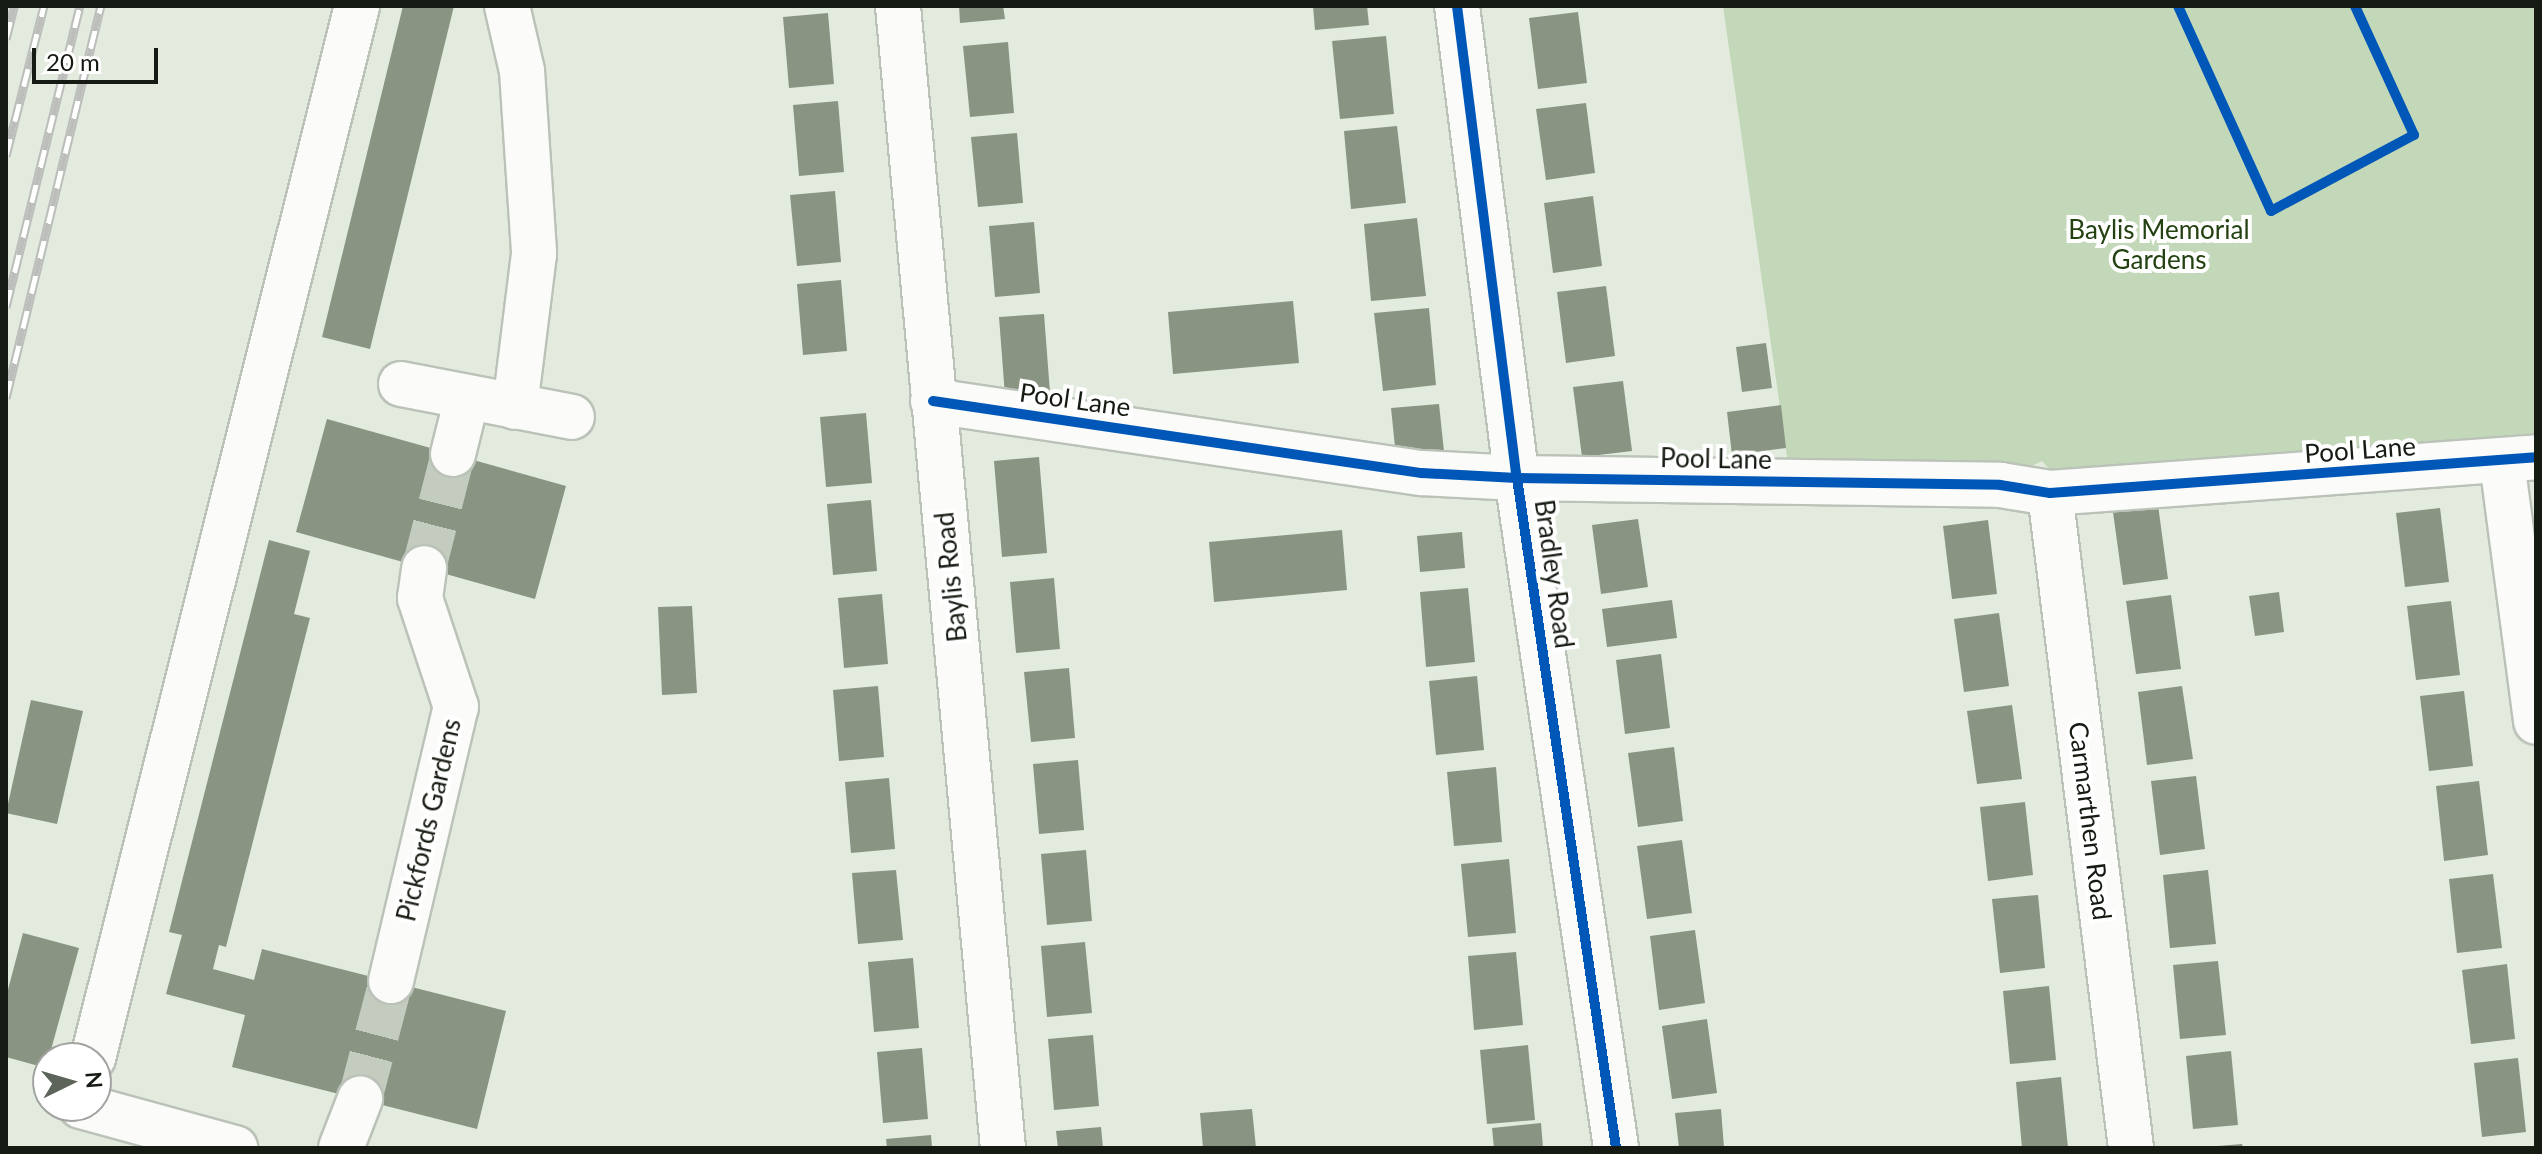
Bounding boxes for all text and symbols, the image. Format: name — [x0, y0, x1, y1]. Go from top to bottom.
scale bar — [36, 32, 162, 82]
text: 20 m — [46, 47, 100, 76]
park label: Baylis Memorial Gardens — [2068, 214, 2250, 276]
street label: Pool Lane — [1018, 377, 1132, 423]
street label: Pool Lane — [2303, 431, 2417, 469]
street label: Pool Lane — [1660, 442, 1772, 476]
street label: Bradley Road — [1528, 497, 1580, 651]
street label: Baylis Road — [929, 510, 973, 644]
street label: Pickfords Gardens — [391, 716, 467, 924]
street label: Carmarthen Road — [2062, 720, 2118, 922]
north arrow — [32, 1042, 112, 1122]
text: N — [80, 1070, 109, 1090]

